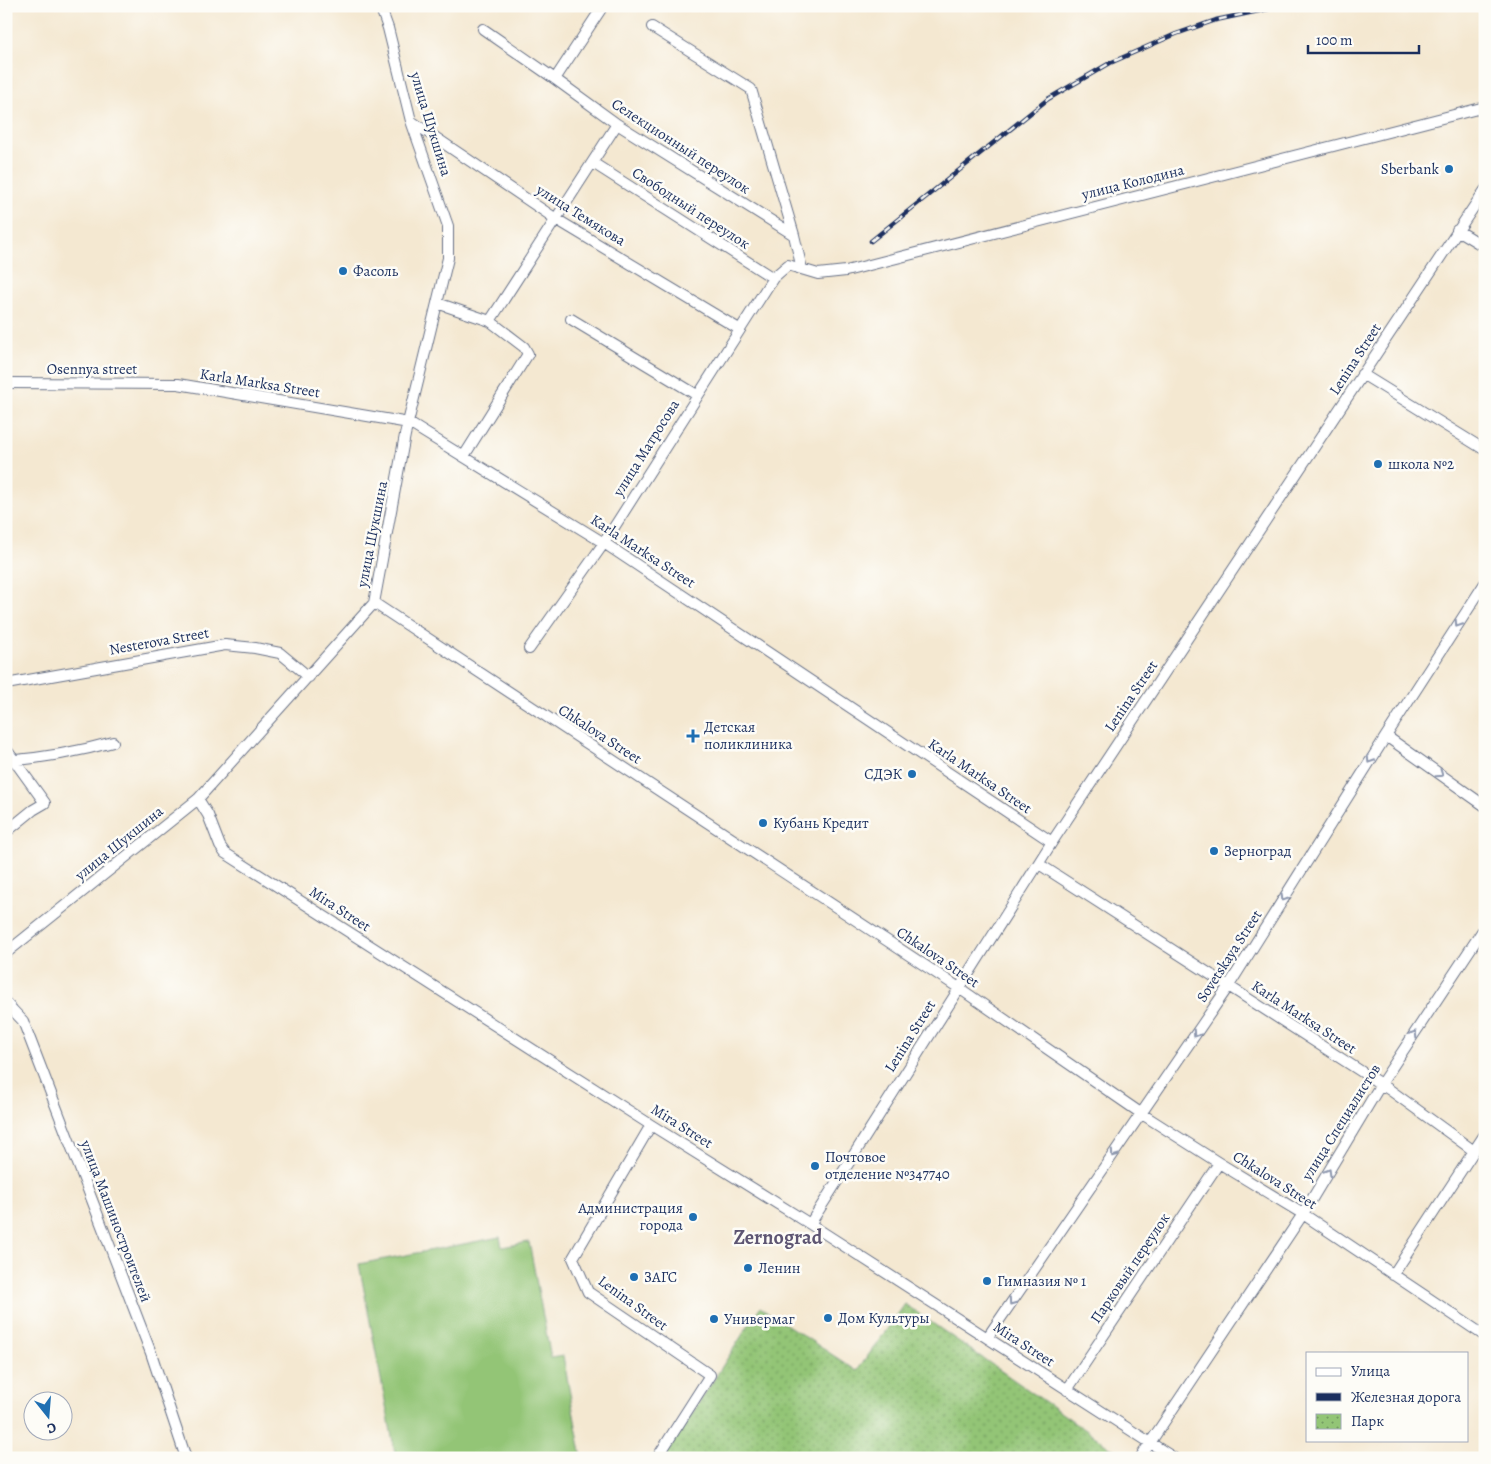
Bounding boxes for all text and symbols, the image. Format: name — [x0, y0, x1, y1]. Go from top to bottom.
scale bar — [1308, 22, 1420, 54]
text: 100 m — [1316, 30, 1353, 50]
street label: улица Шукшина — [405, 68, 456, 179]
street label: Селекционный переулок — [608, 94, 754, 199]
place label: Sberbank — [1381, 159, 1440, 179]
street label: улица Колодина — [1079, 160, 1186, 205]
street label: Свободный переулок — [628, 162, 754, 254]
marker: Sberbank — [1443, 163, 1455, 175]
street label: улица Темякова — [532, 179, 630, 250]
place label: Фасоль — [353, 261, 399, 281]
marker: Фасоль — [337, 265, 349, 277]
street label: Lenina Street — [1324, 319, 1386, 399]
street label: Osennya street — [47, 359, 137, 379]
street label: Karla Marksa Street — [199, 364, 321, 402]
street label: улица Матросова — [608, 396, 684, 501]
place label: школа №2 — [1388, 454, 1454, 474]
marker: школа №2 — [1372, 458, 1384, 470]
street label: улица Шукшина — [352, 479, 392, 590]
street label: Karla Marksa Street — [587, 510, 699, 592]
one-way arrow — [1455, 618, 1465, 627]
street label: Nesterova Street — [108, 622, 211, 660]
street label: Lenina Street — [1100, 656, 1162, 736]
street label: Chkalova Street — [554, 700, 646, 768]
place label: Детская поликлиника — [704, 717, 792, 754]
marker: Детская поликлиника — [686, 729, 700, 743]
street label: Karla Marksa Street — [924, 734, 1036, 818]
one-way arrow — [1367, 755, 1377, 764]
place label: СДЭК — [864, 764, 902, 784]
marker: СДЭК — [906, 768, 918, 780]
one-way arrow — [1434, 768, 1444, 777]
street label: улица Шукшина — [70, 801, 167, 885]
place label: Кубань Кредит — [773, 813, 869, 833]
marker: Кубань Кредит — [757, 817, 769, 829]
place label: Зерноград — [1224, 841, 1291, 861]
marker: Зерноград — [1208, 845, 1220, 857]
street label: Mira Street — [306, 882, 375, 936]
one-way arrow — [1281, 892, 1290, 902]
street label: Sovetskaya Street — [1192, 906, 1266, 1006]
street label: Chkalova Street — [893, 922, 983, 992]
street label: Karla Marksa Street — [1248, 976, 1360, 1058]
street label: Lenina Street — [880, 996, 940, 1076]
one-way arrow — [1193, 1029, 1202, 1038]
one-way arrow — [1408, 1030, 1417, 1040]
street label: улица Специалистов — [1297, 1060, 1385, 1185]
street label: Mira Street — [647, 1099, 717, 1153]
street label: улица Машиностроителей — [75, 1136, 156, 1305]
street label: Chkalova Street — [1229, 1146, 1321, 1214]
place label: Почтовое отделение №347740 — [825, 1147, 950, 1184]
one-way arrow — [1111, 1148, 1120, 1157]
marker: Почтовое отделение №347740 — [809, 1160, 821, 1172]
one-way arrow — [1321, 1168, 1331, 1177]
place label: Администрация города — [577, 1198, 683, 1235]
street label: Парковый переулок — [1086, 1209, 1174, 1327]
marker: Администрация города — [687, 1211, 699, 1223]
district label: Zernograd — [733, 1224, 823, 1251]
place label: Ленин — [758, 1258, 801, 1278]
marker: Ленин — [742, 1262, 754, 1274]
place label: ЗАГС — [644, 1267, 677, 1287]
street label: Lenina Street — [594, 1271, 672, 1335]
marker: ЗАГС — [628, 1271, 640, 1283]
place label: Гимназия № 1 — [997, 1271, 1086, 1291]
marker: Гимназия № 1 — [981, 1275, 993, 1287]
one-way arrow — [1009, 1296, 1018, 1305]
place label: Дом Культуры — [838, 1308, 929, 1328]
place label: Универмаг — [724, 1309, 795, 1329]
marker: Дом Культуры — [822, 1312, 834, 1324]
marker: Универмаг — [708, 1313, 720, 1325]
street label: Mira Street — [990, 1317, 1059, 1371]
legend — [1306, 1352, 1468, 1442]
text: Улица — [1351, 1361, 1390, 1381]
text: Железная дорога — [1351, 1387, 1461, 1407]
north arrow — [22, 1392, 72, 1442]
text: Парк — [1351, 1411, 1384, 1431]
text: С — [44, 1418, 59, 1438]

